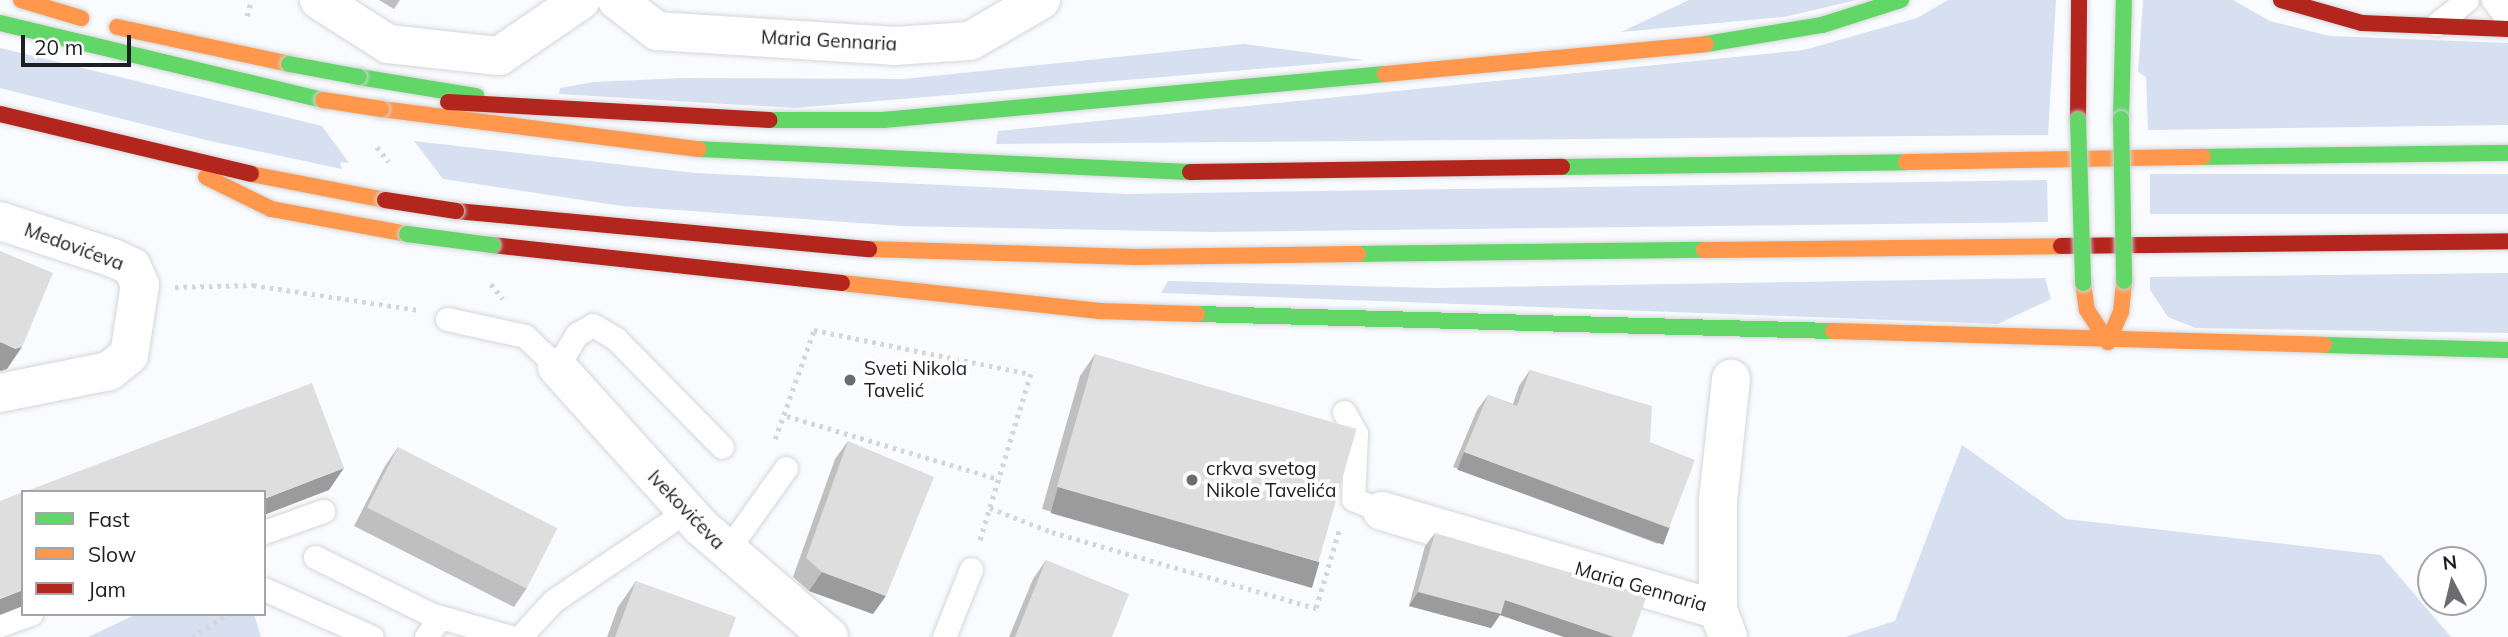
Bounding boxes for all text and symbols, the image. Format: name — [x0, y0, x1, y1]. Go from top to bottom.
scale bar — [24, 21, 135, 65]
street label: Maria Gennaria — [760, 26, 898, 56]
text: 20 m — [34, 34, 83, 60]
street label: Medovićeva — [21, 218, 127, 276]
place label: Sveti Nikola Tavelić — [864, 358, 967, 402]
marker: Sveti Nikola Tavelić — [842, 372, 858, 388]
place label: crkva svetog Nikole Tavelića — [1206, 458, 1336, 502]
street label: Ivekovićeva — [643, 466, 729, 554]
marker: crkva svetog Nikole Tavelića — [1184, 472, 1200, 488]
legend — [21, 490, 266, 616]
text: Fast — [88, 506, 130, 532]
text: Slow — [88, 541, 136, 567]
north arrow — [2417, 546, 2487, 616]
text: N — [2441, 549, 2458, 575]
street label: Maria Gennaria — [1572, 557, 1710, 617]
text: Jam — [88, 576, 126, 602]

